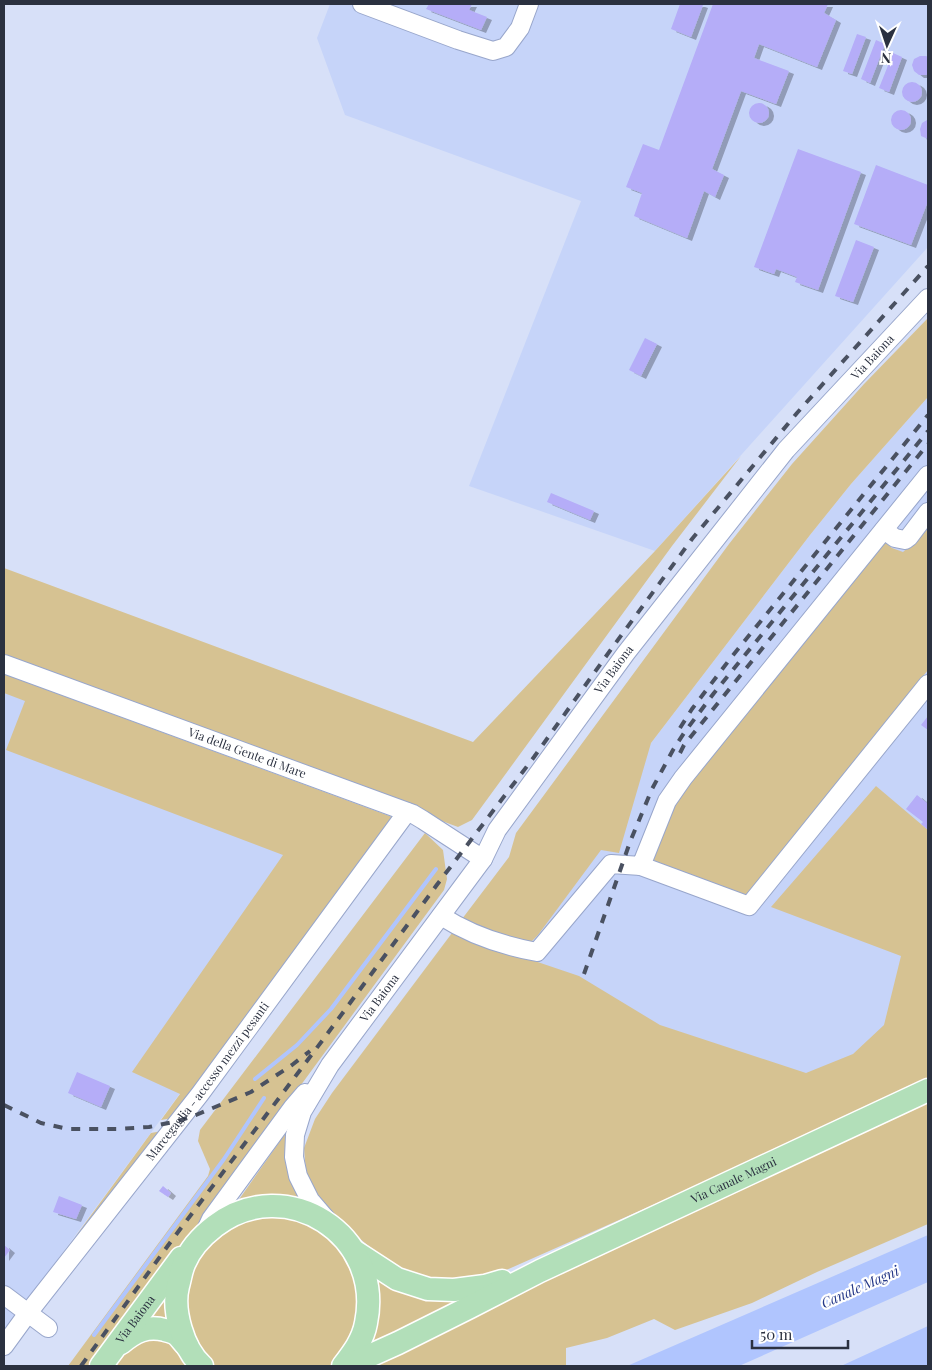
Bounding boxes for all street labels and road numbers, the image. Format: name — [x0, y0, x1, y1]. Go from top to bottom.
street label: Via Baiona — [846, 330, 897, 383]
street label: Via Baiona — [589, 641, 636, 697]
street label: Via della Gente di Mare — [185, 723, 309, 781]
street label: Via Baiona — [355, 970, 402, 1026]
street label: Marcegaglia - accesso mezzi pesanti — [142, 998, 272, 1163]
street label: Via Canale Magni — [687, 1153, 779, 1207]
street label: Via Baiona — [111, 1291, 158, 1347]

